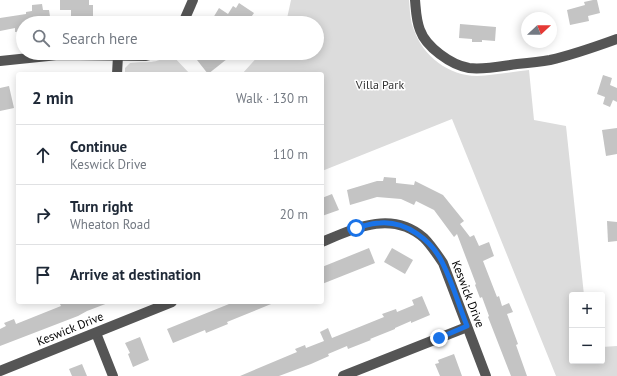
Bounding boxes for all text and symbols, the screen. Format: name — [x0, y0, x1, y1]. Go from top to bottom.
north arrow — [521, 12, 557, 48]
search box — [16, 16, 324, 60]
icon: search — [30, 27, 52, 49]
text: Search here — [62, 29, 138, 48]
park label: Villa Park — [355, 77, 404, 92]
text: 2 min — [32, 87, 73, 109]
text: Walk · 130 m — [236, 90, 308, 107]
text: Continue — [70, 137, 127, 156]
icon: ahead — [32, 144, 54, 166]
text: 110 m — [273, 146, 308, 163]
text: Keswick Drive — [70, 156, 147, 173]
text: Turn right — [70, 197, 133, 216]
icon: right — [32, 204, 54, 226]
text: 20 m — [280, 206, 308, 223]
text: Wheaton Road — [70, 216, 150, 233]
route start — [347, 219, 365, 237]
street label: Keswick Drive — [449, 258, 488, 330]
icon: arrive — [32, 264, 54, 286]
text: Arrive at destination — [70, 265, 201, 284]
map controls — [569, 292, 605, 364]
button: + — [569, 292, 605, 328]
street label: Keswick Drive — [34, 308, 105, 349]
button: − — [569, 328, 605, 364]
route end — [430, 329, 448, 347]

